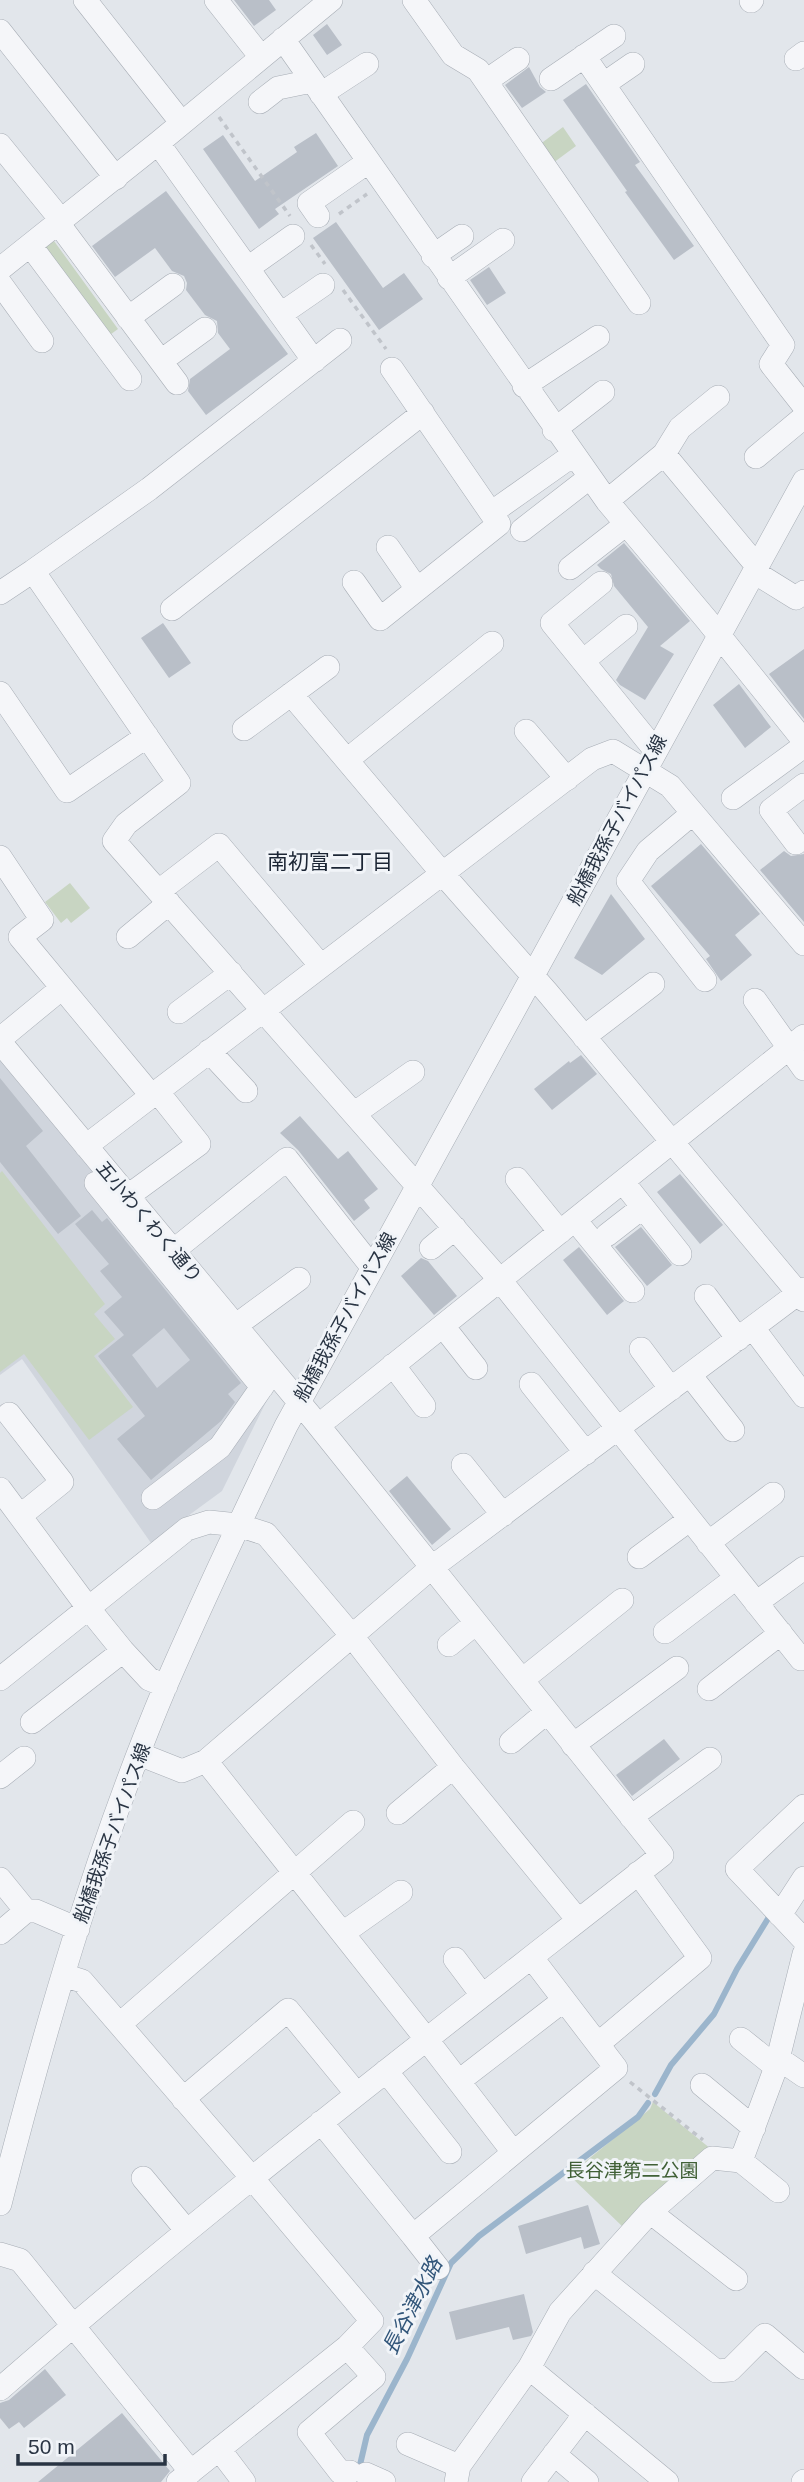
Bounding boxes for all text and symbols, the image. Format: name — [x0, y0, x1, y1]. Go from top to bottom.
street label: 船橋我孫子バイパス線 — [563, 731, 671, 909]
district label: 南初富二丁目 — [267, 850, 393, 873]
street label: 五小わくわく通り — [92, 1157, 206, 1287]
street label: 船橋我孫子バイパス線 — [290, 1229, 400, 1405]
street label: 船橋我孫子バイパス線 — [70, 1740, 154, 1926]
park label: 長谷津第二公園 — [565, 2160, 699, 2181]
water label: 長谷津水路 — [378, 2252, 447, 2358]
scale bar — [18, 2422, 164, 2466]
text: 50 m — [28, 2435, 75, 2458]

